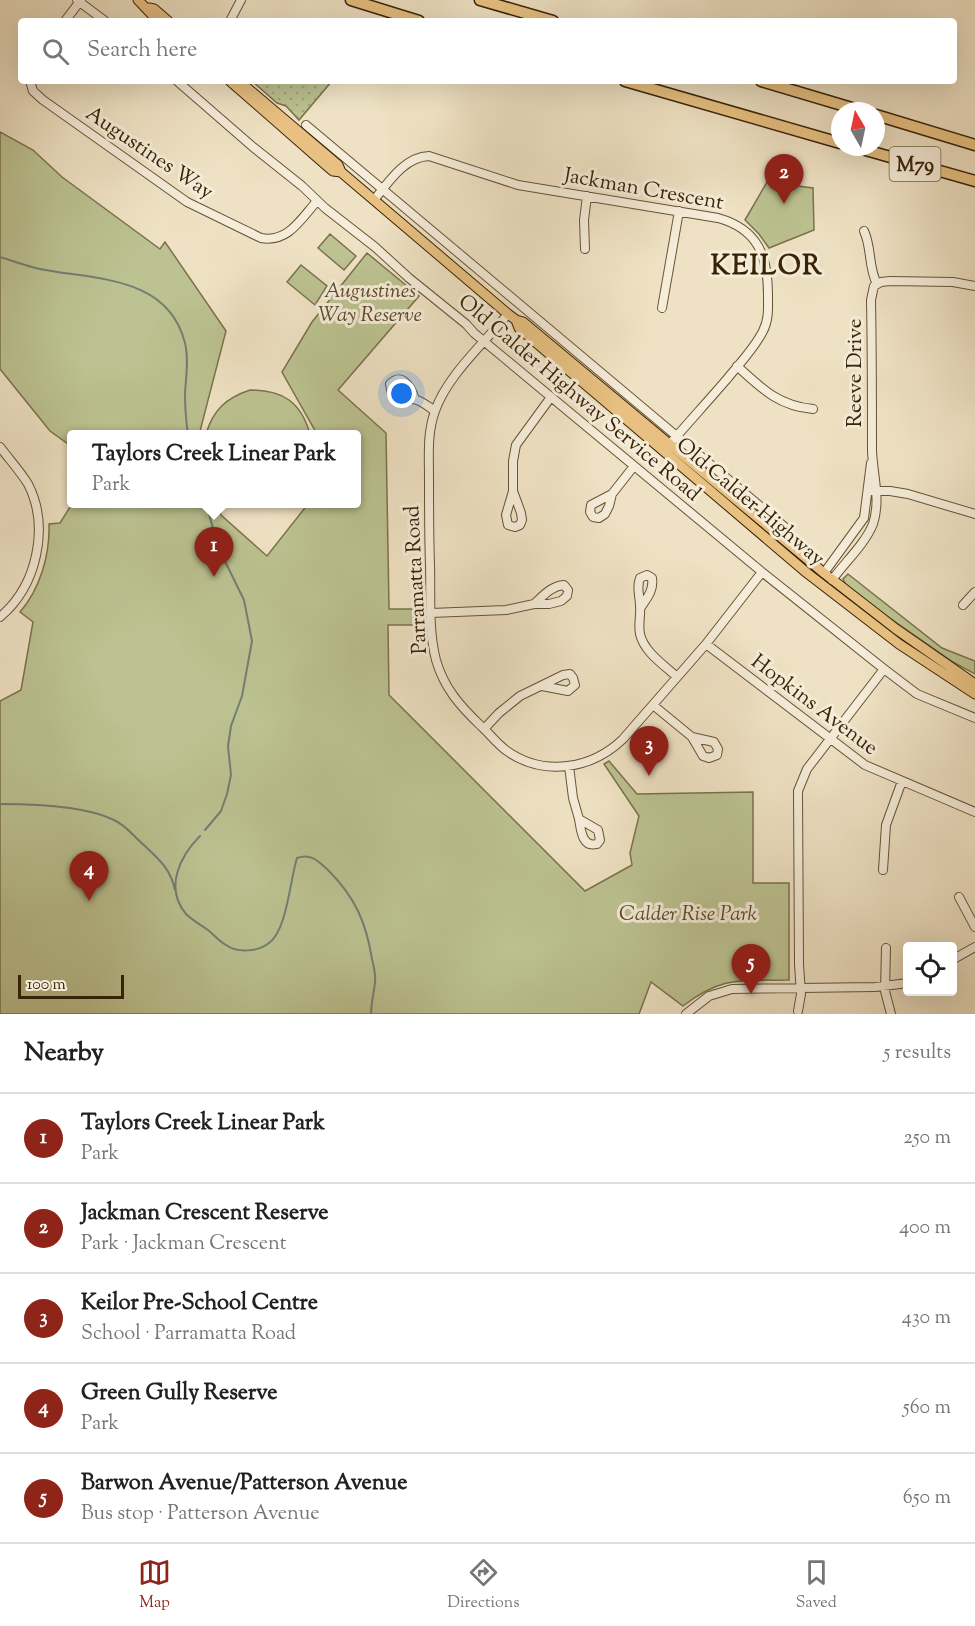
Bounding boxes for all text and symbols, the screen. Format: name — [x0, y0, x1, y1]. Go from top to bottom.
search box — [18, 18, 957, 84]
icon: search — [39, 35, 72, 68]
text: Search here — [87, 35, 197, 67]
street label: Augustines Way — [79, 100, 219, 208]
north arrow — [831, 102, 885, 156]
road number: M79 — [890, 147, 940, 181]
pin: 2 — [764, 154, 804, 204]
street label: Jackman Crescent — [561, 161, 726, 219]
district label: KEILOR — [711, 248, 823, 287]
park label: Augustines Way Reserve — [318, 277, 422, 331]
street label: Old Calder Highway Service Road — [451, 288, 707, 509]
street label: Reeve Drive — [841, 319, 871, 427]
your location — [387, 379, 416, 408]
popup — [67, 430, 361, 508]
street label: Old Calder Highway — [669, 431, 831, 574]
text: Taylors Creek Linear Park — [92, 439, 336, 471]
text: Park — [92, 471, 130, 500]
street label: Parramatta Road — [398, 505, 436, 655]
pin: 1 — [194, 528, 234, 577]
street label: Hopkins Avenue — [744, 648, 884, 763]
pin: 3 — [630, 726, 668, 776]
pin: 4 — [70, 852, 109, 901]
park label: Calder Rise Park — [619, 900, 758, 930]
map controls — [903, 942, 957, 996]
button: locate — [903, 942, 957, 996]
pin: 5 — [732, 944, 771, 994]
scale bar — [18, 972, 124, 1000]
text: 100 m — [27, 974, 66, 997]
text: Nearby — [24, 1035, 104, 1072]
text: 5 results — [884, 1039, 951, 1068]
text: Taylors Creek Linear Park — [81, 1108, 325, 1140]
text: 1 — [40, 1124, 47, 1153]
text: 250 m — [903, 1124, 951, 1153]
text: Park — [81, 1140, 119, 1169]
text: Jackman Crescent Reserve — [81, 1198, 329, 1230]
text: 2 — [39, 1214, 48, 1243]
text: 400 m — [899, 1214, 951, 1243]
text: Park · Jackman Crescent — [81, 1230, 287, 1259]
text: Keilor Pre-School Centre — [81, 1288, 318, 1320]
text: 3 — [39, 1304, 48, 1333]
text: 430 m — [902, 1304, 951, 1333]
text: School · Parramatta Road — [81, 1320, 296, 1349]
text: Green Gully Reserve — [81, 1378, 277, 1410]
text: 4 — [38, 1394, 49, 1423]
text: 560 m — [903, 1394, 951, 1423]
text: Park — [81, 1410, 119, 1439]
text: Barwon Avenue/Patterson Avenue — [81, 1468, 408, 1500]
text: 5 — [40, 1484, 47, 1513]
text: 650 m — [903, 1484, 951, 1513]
text: Bus stop · Patterson Avenue — [81, 1500, 320, 1529]
tab: Map — [138, 1556, 171, 1615]
tab: Directions — [447, 1556, 520, 1615]
tab: Saved — [796, 1556, 837, 1615]

